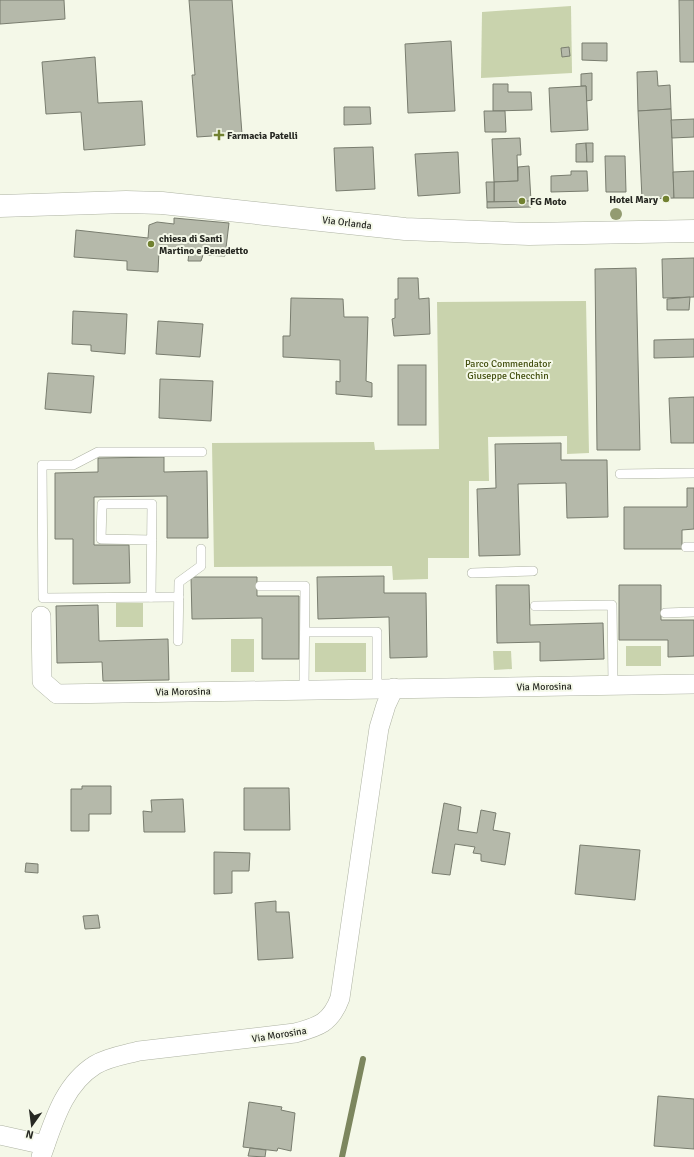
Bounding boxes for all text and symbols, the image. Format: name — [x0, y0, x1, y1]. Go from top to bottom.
marker: Farmacia Patelli — [214, 130, 224, 140]
place label: Farmacia Patelli — [227, 130, 298, 142]
place label: Hotel Mary — [609, 194, 658, 206]
marker: Hotel Mary — [661, 194, 671, 204]
marker: FG Moto — [517, 196, 527, 206]
place label: FG Moto — [530, 196, 566, 208]
street label: Via Orlanda — [321, 214, 372, 232]
place label: chiesa di Santi Martino e Benedetto — [159, 233, 248, 257]
marker: chiesa di Santi Martino e Benedetto — [146, 239, 156, 249]
park label: Parco Commendator Giuseppe Checchin — [465, 358, 551, 382]
street label: Via Morosina — [516, 681, 572, 693]
street label: Via Morosina — [155, 686, 211, 698]
street label: Via Morosina — [251, 1025, 307, 1045]
north arrow — [12, 1105, 52, 1145]
text: N — [24, 1127, 35, 1141]

